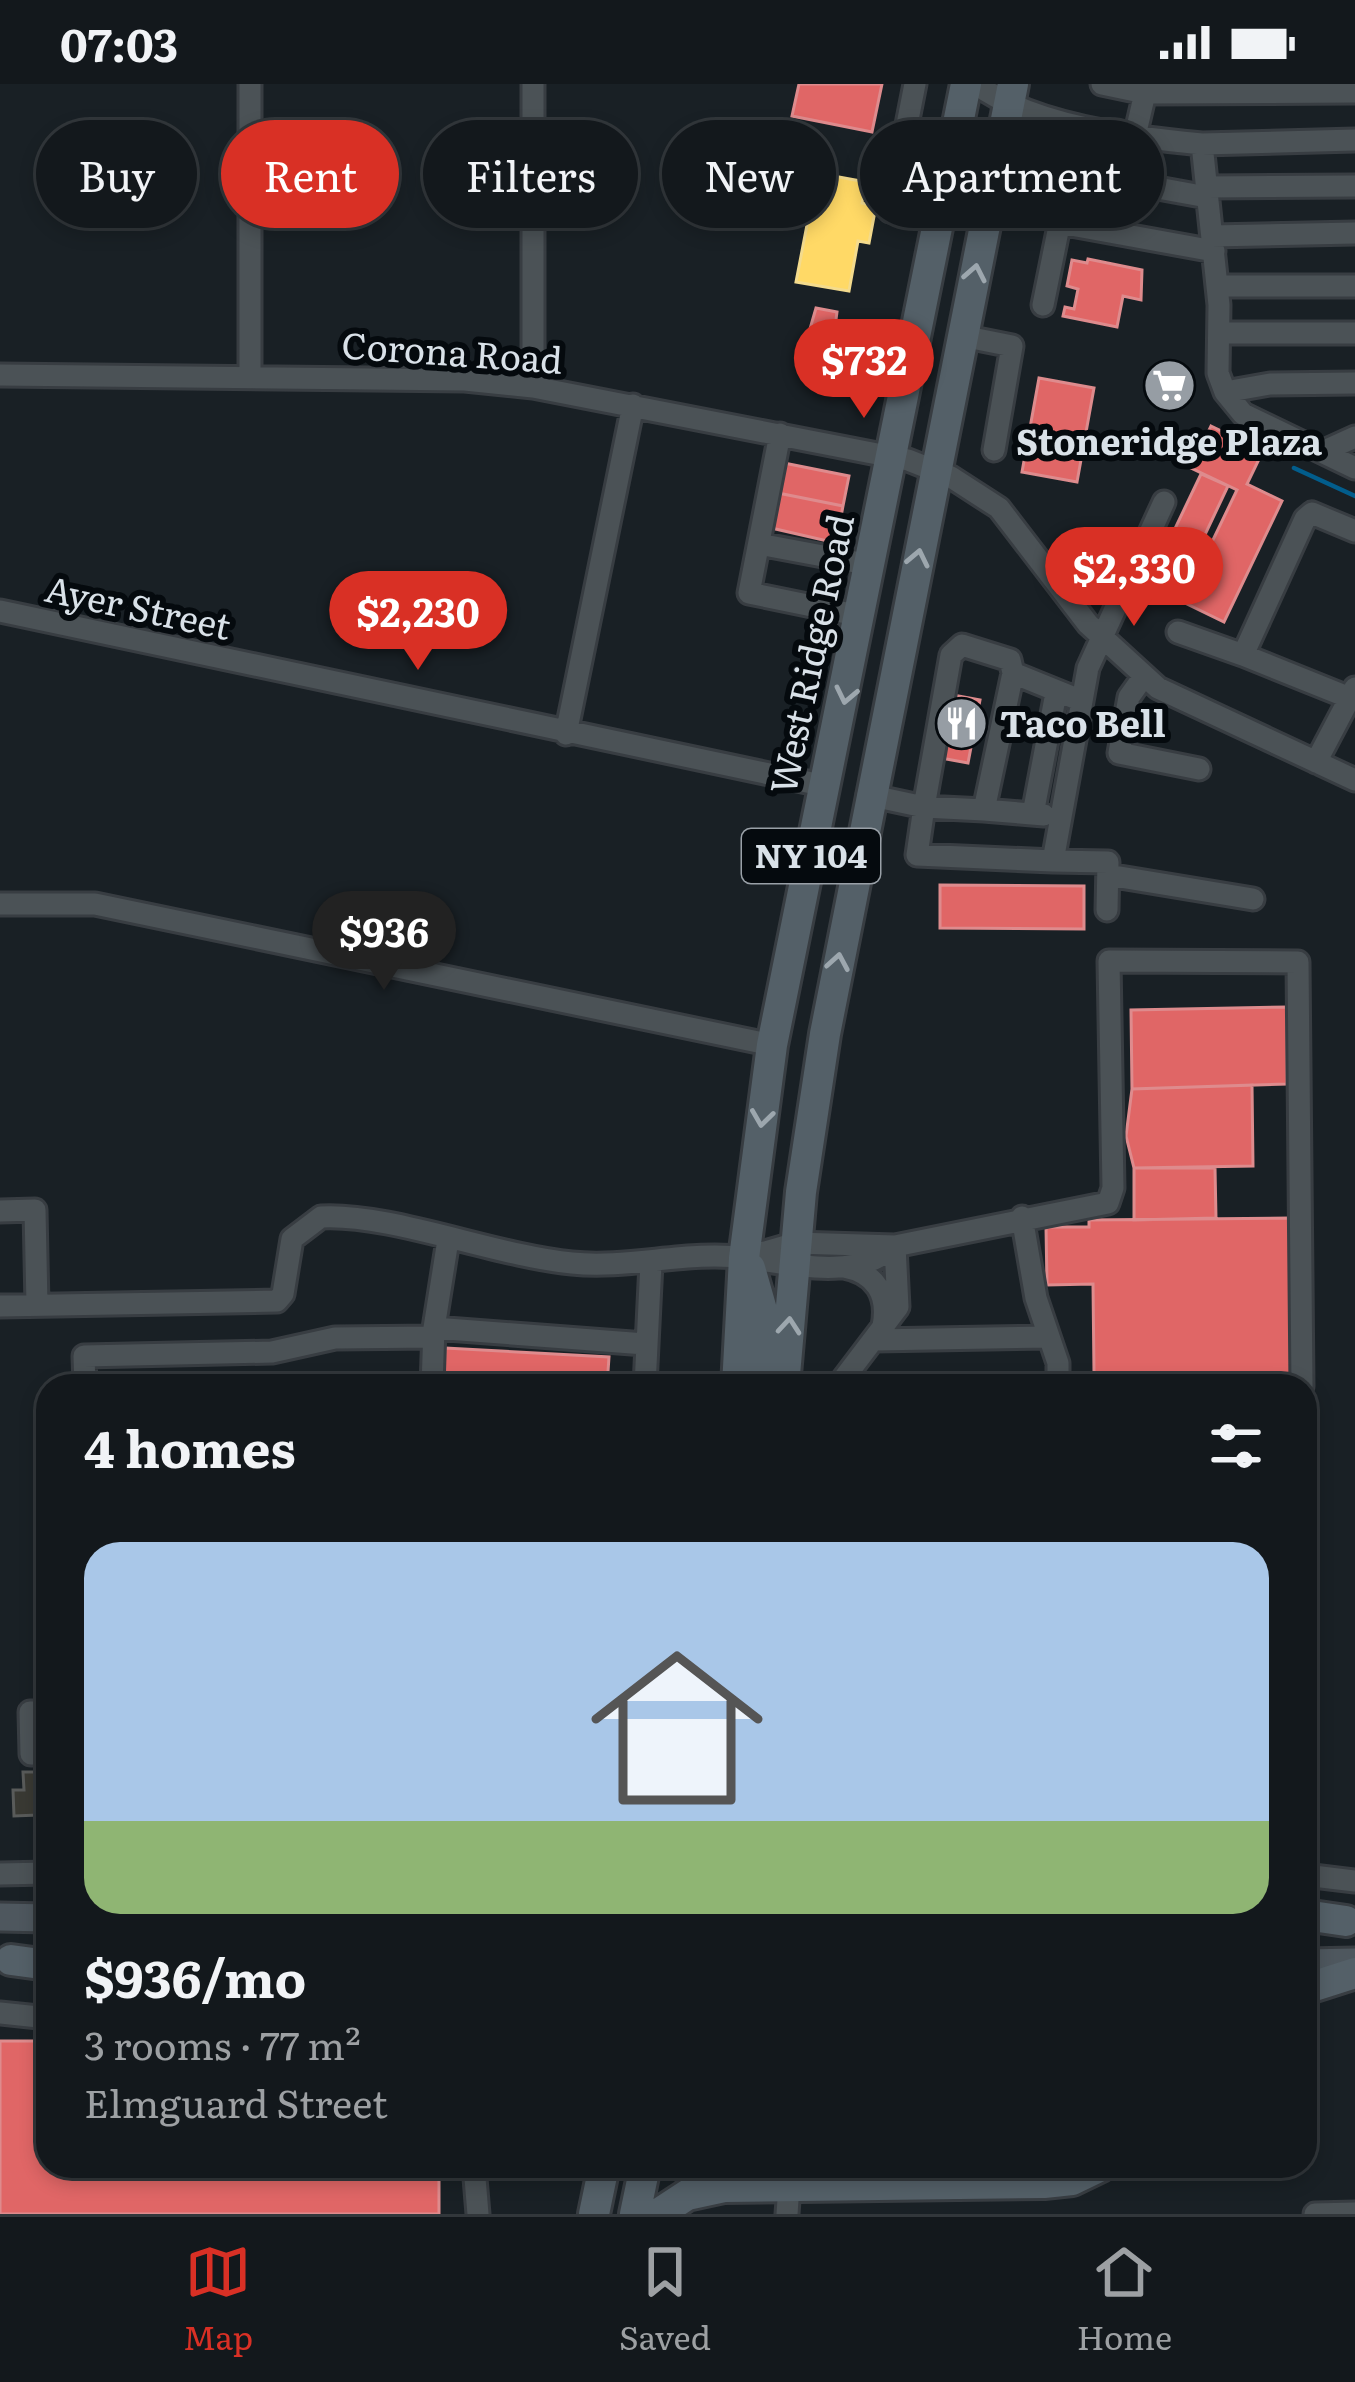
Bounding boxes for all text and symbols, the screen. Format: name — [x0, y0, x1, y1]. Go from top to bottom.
text: 07:03 — [60, 9, 178, 76]
chip: Buy — [36, 120, 197, 228]
chip: Rent — [221, 120, 399, 228]
chip: Filters — [423, 120, 638, 228]
chip: New — [662, 120, 836, 228]
chip: Apartment — [860, 120, 1164, 228]
one-way arrow — [961, 263, 987, 283]
street label: Corona Road — [340, 316, 564, 385]
pin: $732 — [793, 319, 935, 421]
text: $732 — [821, 329, 907, 387]
supermarket icon: Stoneridge Plaza — [1141, 358, 1197, 414]
place label: Stoneridge Plaza — [1016, 413, 1322, 466]
street label: West Ridge Road — [754, 509, 865, 798]
pin: $2,330 — [1036, 527, 1232, 629]
text: $2,330 — [1072, 537, 1196, 595]
one-way arrow — [904, 548, 930, 568]
street label: Ayer Street — [41, 560, 237, 651]
pin: $2,230 — [320, 571, 516, 673]
text: $2,230 — [356, 581, 480, 639]
one-way arrow — [834, 684, 859, 704]
place label: Taco Bell — [1000, 695, 1166, 748]
restaurant icon: Taco Bell — [933, 696, 989, 752]
road number: NY 104 — [742, 829, 880, 883]
pin: $936 — [313, 891, 455, 993]
text: $936 — [339, 901, 429, 959]
one-way arrow — [824, 952, 850, 972]
one-way arrow — [749, 1108, 775, 1128]
one-way arrow — [776, 1317, 801, 1336]
text: 4 homes — [84, 1408, 296, 1484]
icon: filters — [1203, 1413, 1269, 1479]
icon: home — [569, 1620, 785, 1836]
text: $936/mo — [84, 1938, 306, 2014]
text: 3 rooms · 77 m² — [84, 2014, 361, 2072]
text: Elmguard Street — [84, 2072, 388, 2130]
tab: Map — [183, 2239, 253, 2360]
tab: Saved — [619, 2239, 711, 2360]
tab: Home — [1077, 2239, 1172, 2360]

